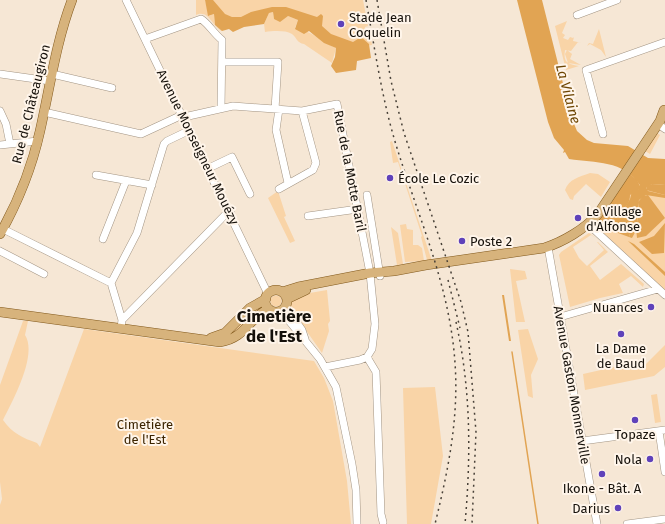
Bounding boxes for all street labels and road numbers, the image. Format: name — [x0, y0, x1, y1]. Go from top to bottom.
street label: Rue de Châteaugiron — [9, 43, 53, 165]
street label: Avenue Monseigneur Mouézy — [154, 67, 242, 227]
street label: Rue de la Motte Baril — [331, 109, 369, 233]
street label: Avenue Gaston Monnerville — [551, 305, 593, 465]

